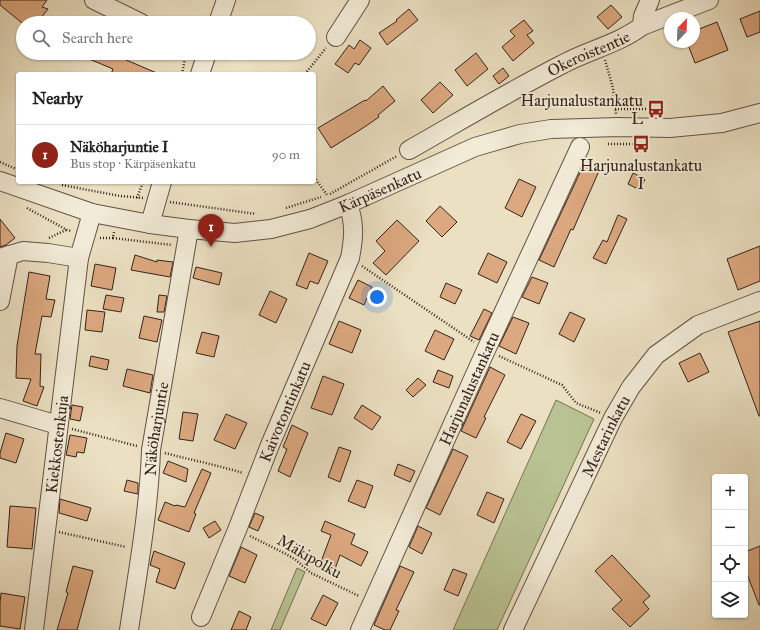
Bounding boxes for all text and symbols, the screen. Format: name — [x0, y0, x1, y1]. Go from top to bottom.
north arrow — [664, 12, 700, 48]
search box — [16, 16, 316, 60]
icon: search — [30, 27, 52, 49]
street label: Okeroistentie — [544, 27, 633, 80]
text: Search here — [62, 29, 133, 47]
text: Nearby — [32, 88, 83, 109]
place label: Harjunalustankatu L — [521, 91, 643, 128]
bus stop icon: Harjunalustankatu L — [646, 99, 666, 119]
bus stop icon: Harjunalustankatu I — [631, 134, 651, 154]
text: Näköharjuntie I — [70, 138, 169, 156]
text: 1 — [42, 147, 48, 163]
text: 90 m — [272, 147, 300, 163]
text: Bus stop · Kärpäsenkatu — [70, 156, 196, 172]
place label: Harjunalustankatu I — [580, 156, 703, 193]
street label: Kärpäsenkatu — [336, 163, 425, 217]
pin: 1 — [198, 214, 224, 247]
your location — [367, 287, 387, 307]
street label: Harjunalustankatu — [435, 328, 503, 448]
street label: Kaivotontinkatu — [255, 358, 315, 465]
street label: Näköharjuntie — [141, 380, 173, 476]
street label: Mestarinkatu — [578, 391, 634, 480]
street label: Kiekkostenkuja — [42, 394, 72, 495]
map controls — [712, 474, 748, 618]
button: + — [712, 474, 748, 510]
button: − — [712, 510, 748, 546]
street label: Mäkipolku — [274, 530, 346, 583]
button: locate — [712, 546, 748, 582]
button: layers — [712, 582, 748, 618]

